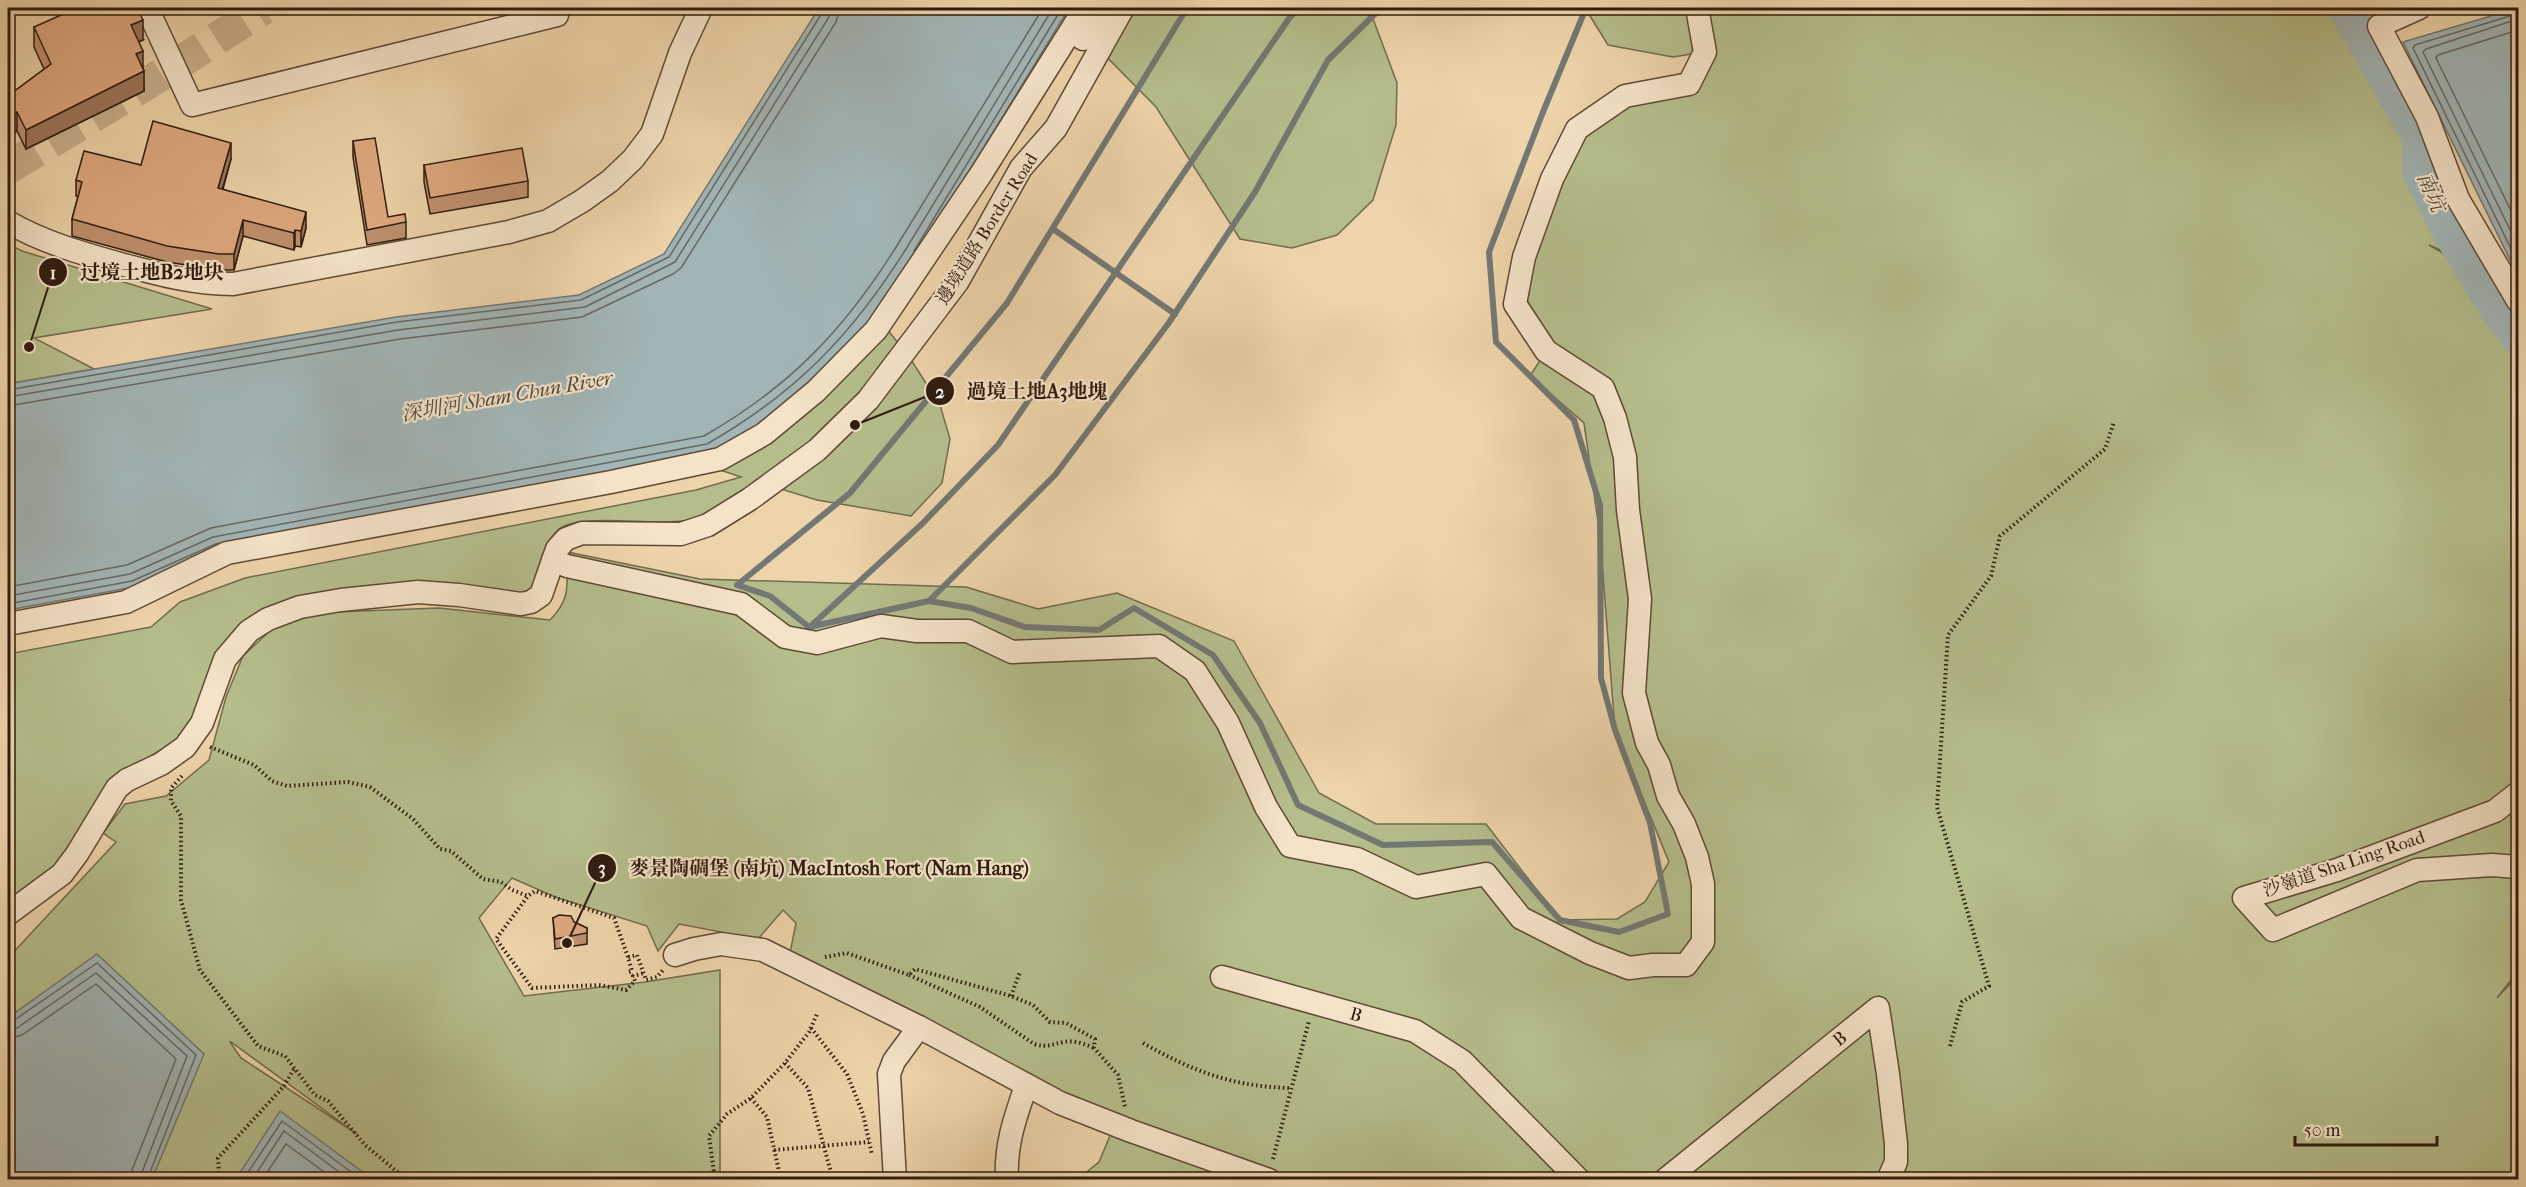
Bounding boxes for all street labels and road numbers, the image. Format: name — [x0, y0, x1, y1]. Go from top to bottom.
street label: 邊境道路 Border Road — [932, 149, 1042, 308]
street label: 沙嶺道 Sha Ling Road — [2260, 826, 2428, 902]
street label: B — [1347, 1003, 1365, 1027]
street label: B — [1829, 1027, 1851, 1051]

